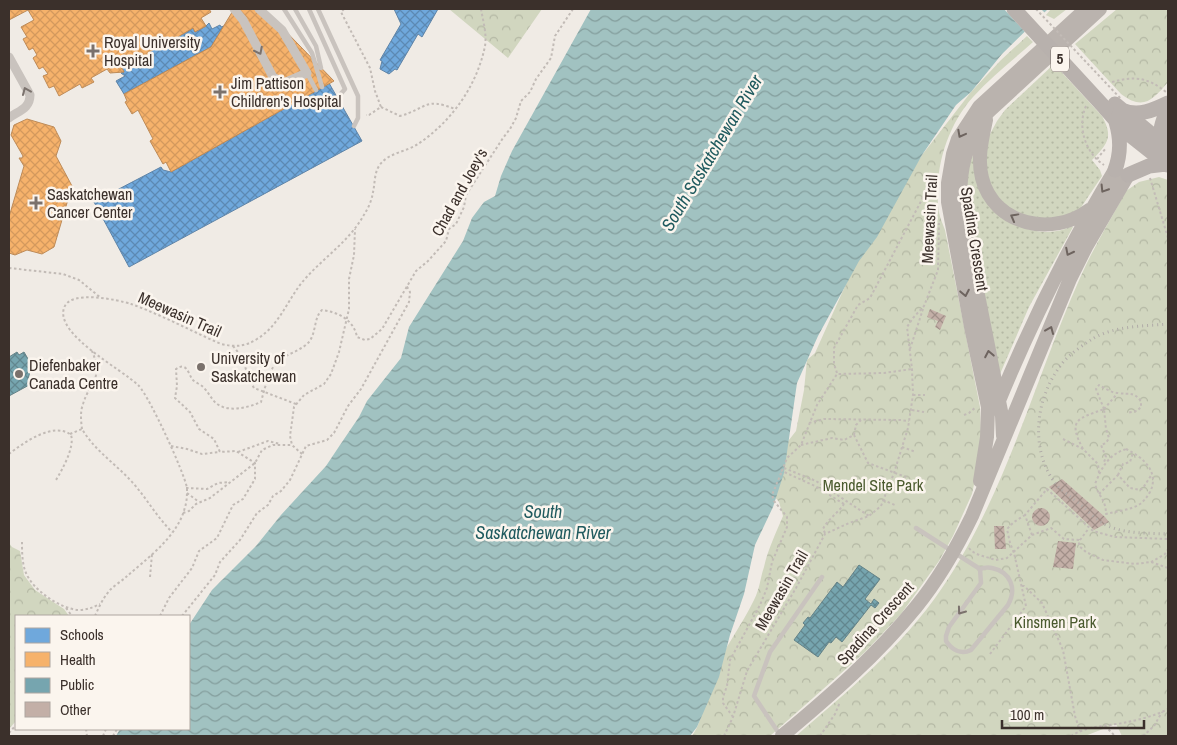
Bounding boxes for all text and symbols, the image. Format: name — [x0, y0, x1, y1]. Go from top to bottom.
place label: Royal University Hospital — [104, 31, 201, 71]
marker: Royal University Hospital — [86, 44, 100, 58]
one-way arrow — [253, 45, 263, 54]
road number: 5 — [1051, 46, 1069, 72]
water label: South Saskatchewan River — [655, 69, 769, 235]
place label: Jim Pattison Children's Hospital — [231, 72, 342, 112]
marker: Jim Pattison Children's Hospital — [213, 85, 227, 99]
one-way arrow — [22, 87, 33, 96]
one-way arrow — [958, 129, 968, 138]
street label: Chad and Joey's — [426, 144, 492, 240]
street label: Meewasin Trail — [916, 174, 942, 264]
place label: Saskatchewan Cancer Center — [47, 183, 133, 223]
one-way arrow — [1100, 184, 1110, 193]
street label: Spadina Crescent — [956, 185, 994, 293]
marker: Saskatchewan Cancer Center — [29, 196, 43, 210]
one-way arrow — [1011, 213, 1020, 223]
one-way arrow — [1065, 246, 1075, 255]
street label: Meewasin Trail — [135, 286, 225, 342]
one-way arrow — [959, 289, 970, 297]
one-way arrow — [1043, 326, 1054, 335]
place label: University of Saskatchewan — [211, 347, 296, 387]
one-way arrow — [985, 350, 995, 359]
place label: Diefenbaker Canada Centre — [29, 354, 118, 394]
marker: University of Saskatchewan — [195, 361, 207, 373]
marker: Diefenbaker Canada Centre — [13, 368, 25, 380]
park label: Mendel Site Park — [823, 474, 924, 496]
water label: South Saskatchewan River — [475, 499, 612, 545]
street label: Meewasin Trail — [749, 546, 813, 634]
street label: Spadina Crescent — [832, 576, 919, 669]
one-way arrow — [958, 605, 967, 615]
park label: Kinsmen Park — [1014, 611, 1097, 633]
legend — [15, 615, 190, 730]
text: Schools — [60, 624, 104, 645]
text: Health — [60, 649, 96, 670]
text: Public — [60, 674, 94, 695]
scale bar — [1002, 698, 1144, 730]
text: Other — [60, 699, 91, 720]
text: 100 m — [1010, 704, 1044, 725]

